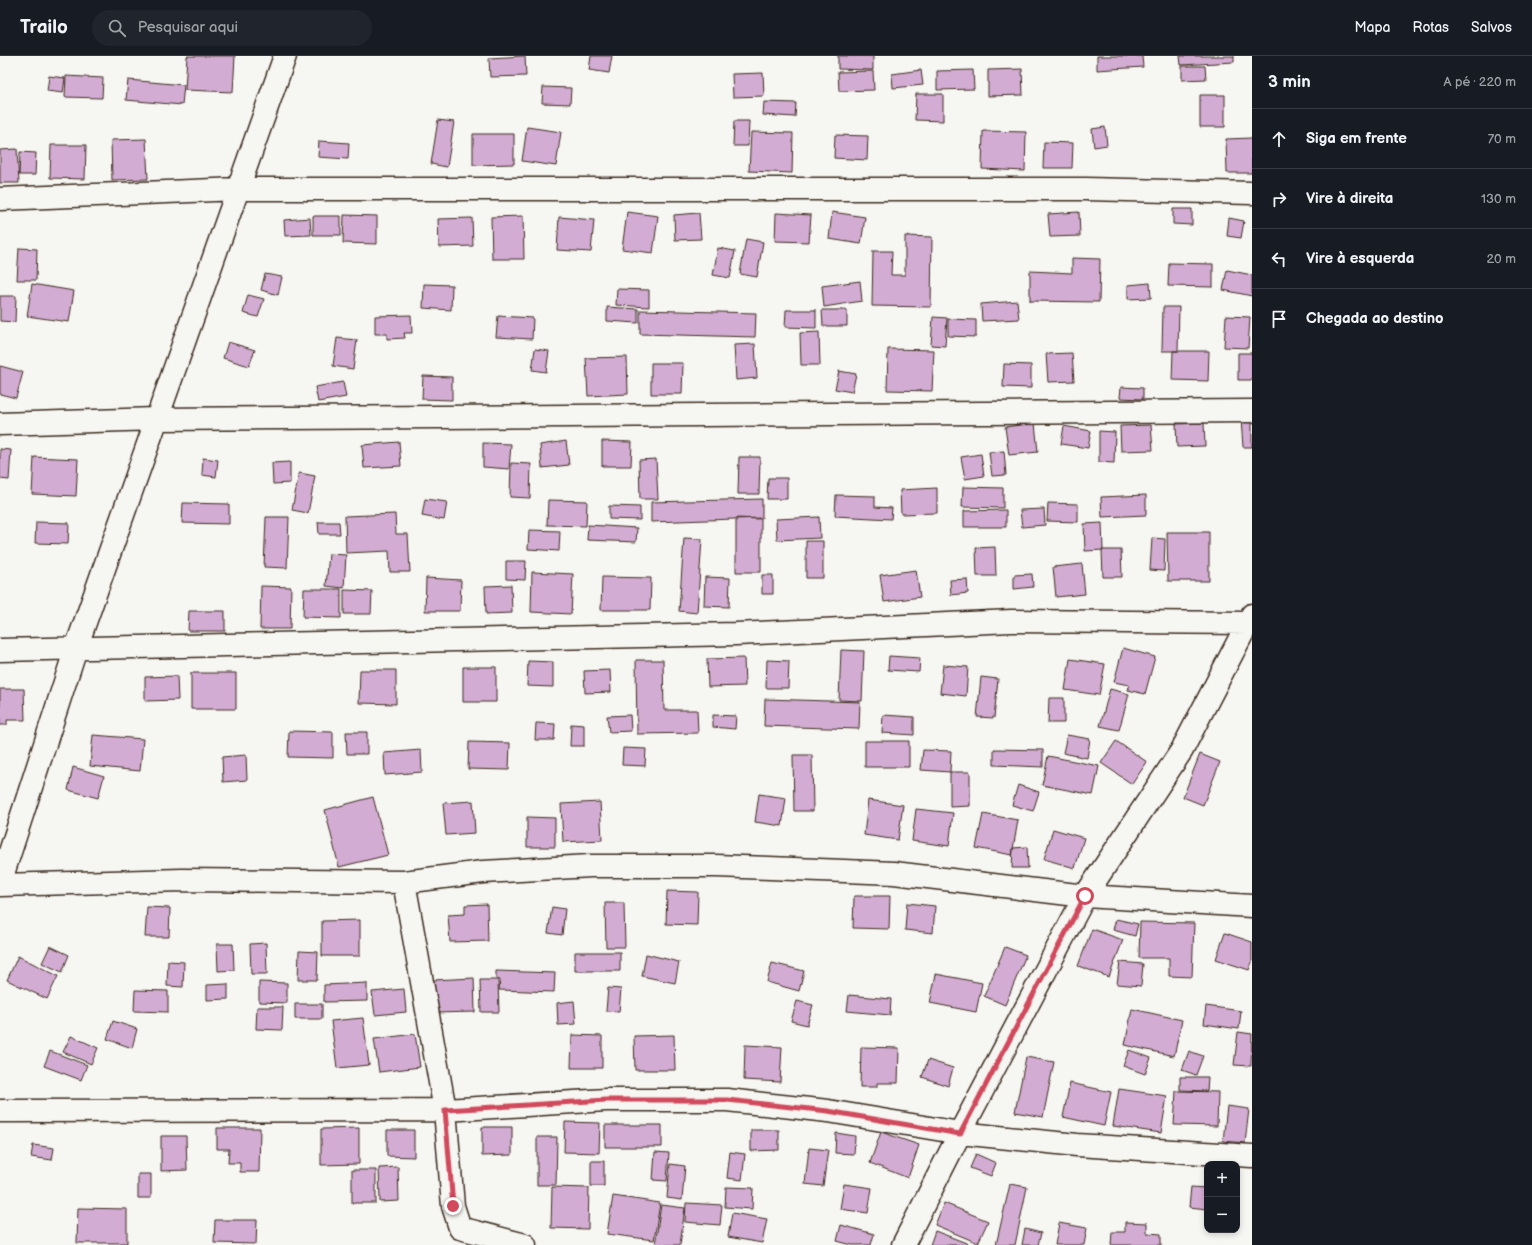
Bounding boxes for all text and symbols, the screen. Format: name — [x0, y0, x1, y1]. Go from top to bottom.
search box — [92, 10, 372, 46]
text: Trailo — [20, 16, 68, 39]
icon: search — [106, 17, 128, 39]
text: Pesquisar aqui — [138, 18, 238, 37]
text: Mapa — [1354, 19, 1391, 36]
text: Rotas — [1413, 19, 1449, 36]
text: Salvos — [1471, 19, 1512, 36]
text: 3 min — [1268, 72, 1311, 92]
text: A pé · 220 m — [1443, 74, 1516, 90]
icon: ahead — [1268, 128, 1290, 150]
text: Siga em frente — [1306, 129, 1407, 148]
text: 70 m — [1488, 131, 1516, 147]
icon: right — [1268, 188, 1290, 210]
text: Vire à direita — [1306, 189, 1393, 208]
text: 130 m — [1481, 191, 1516, 207]
icon: left — [1268, 248, 1290, 270]
text: Vire à esquerda — [1306, 249, 1414, 268]
text: 20 m — [1486, 251, 1516, 267]
icon: arrive — [1268, 308, 1290, 330]
text: Chegada ao destino — [1306, 309, 1444, 328]
route start — [1076, 887, 1094, 905]
map controls — [1204, 1161, 1240, 1233]
button: + — [1204, 1161, 1240, 1197]
route end — [444, 1197, 462, 1215]
button: − — [1204, 1197, 1240, 1233]

